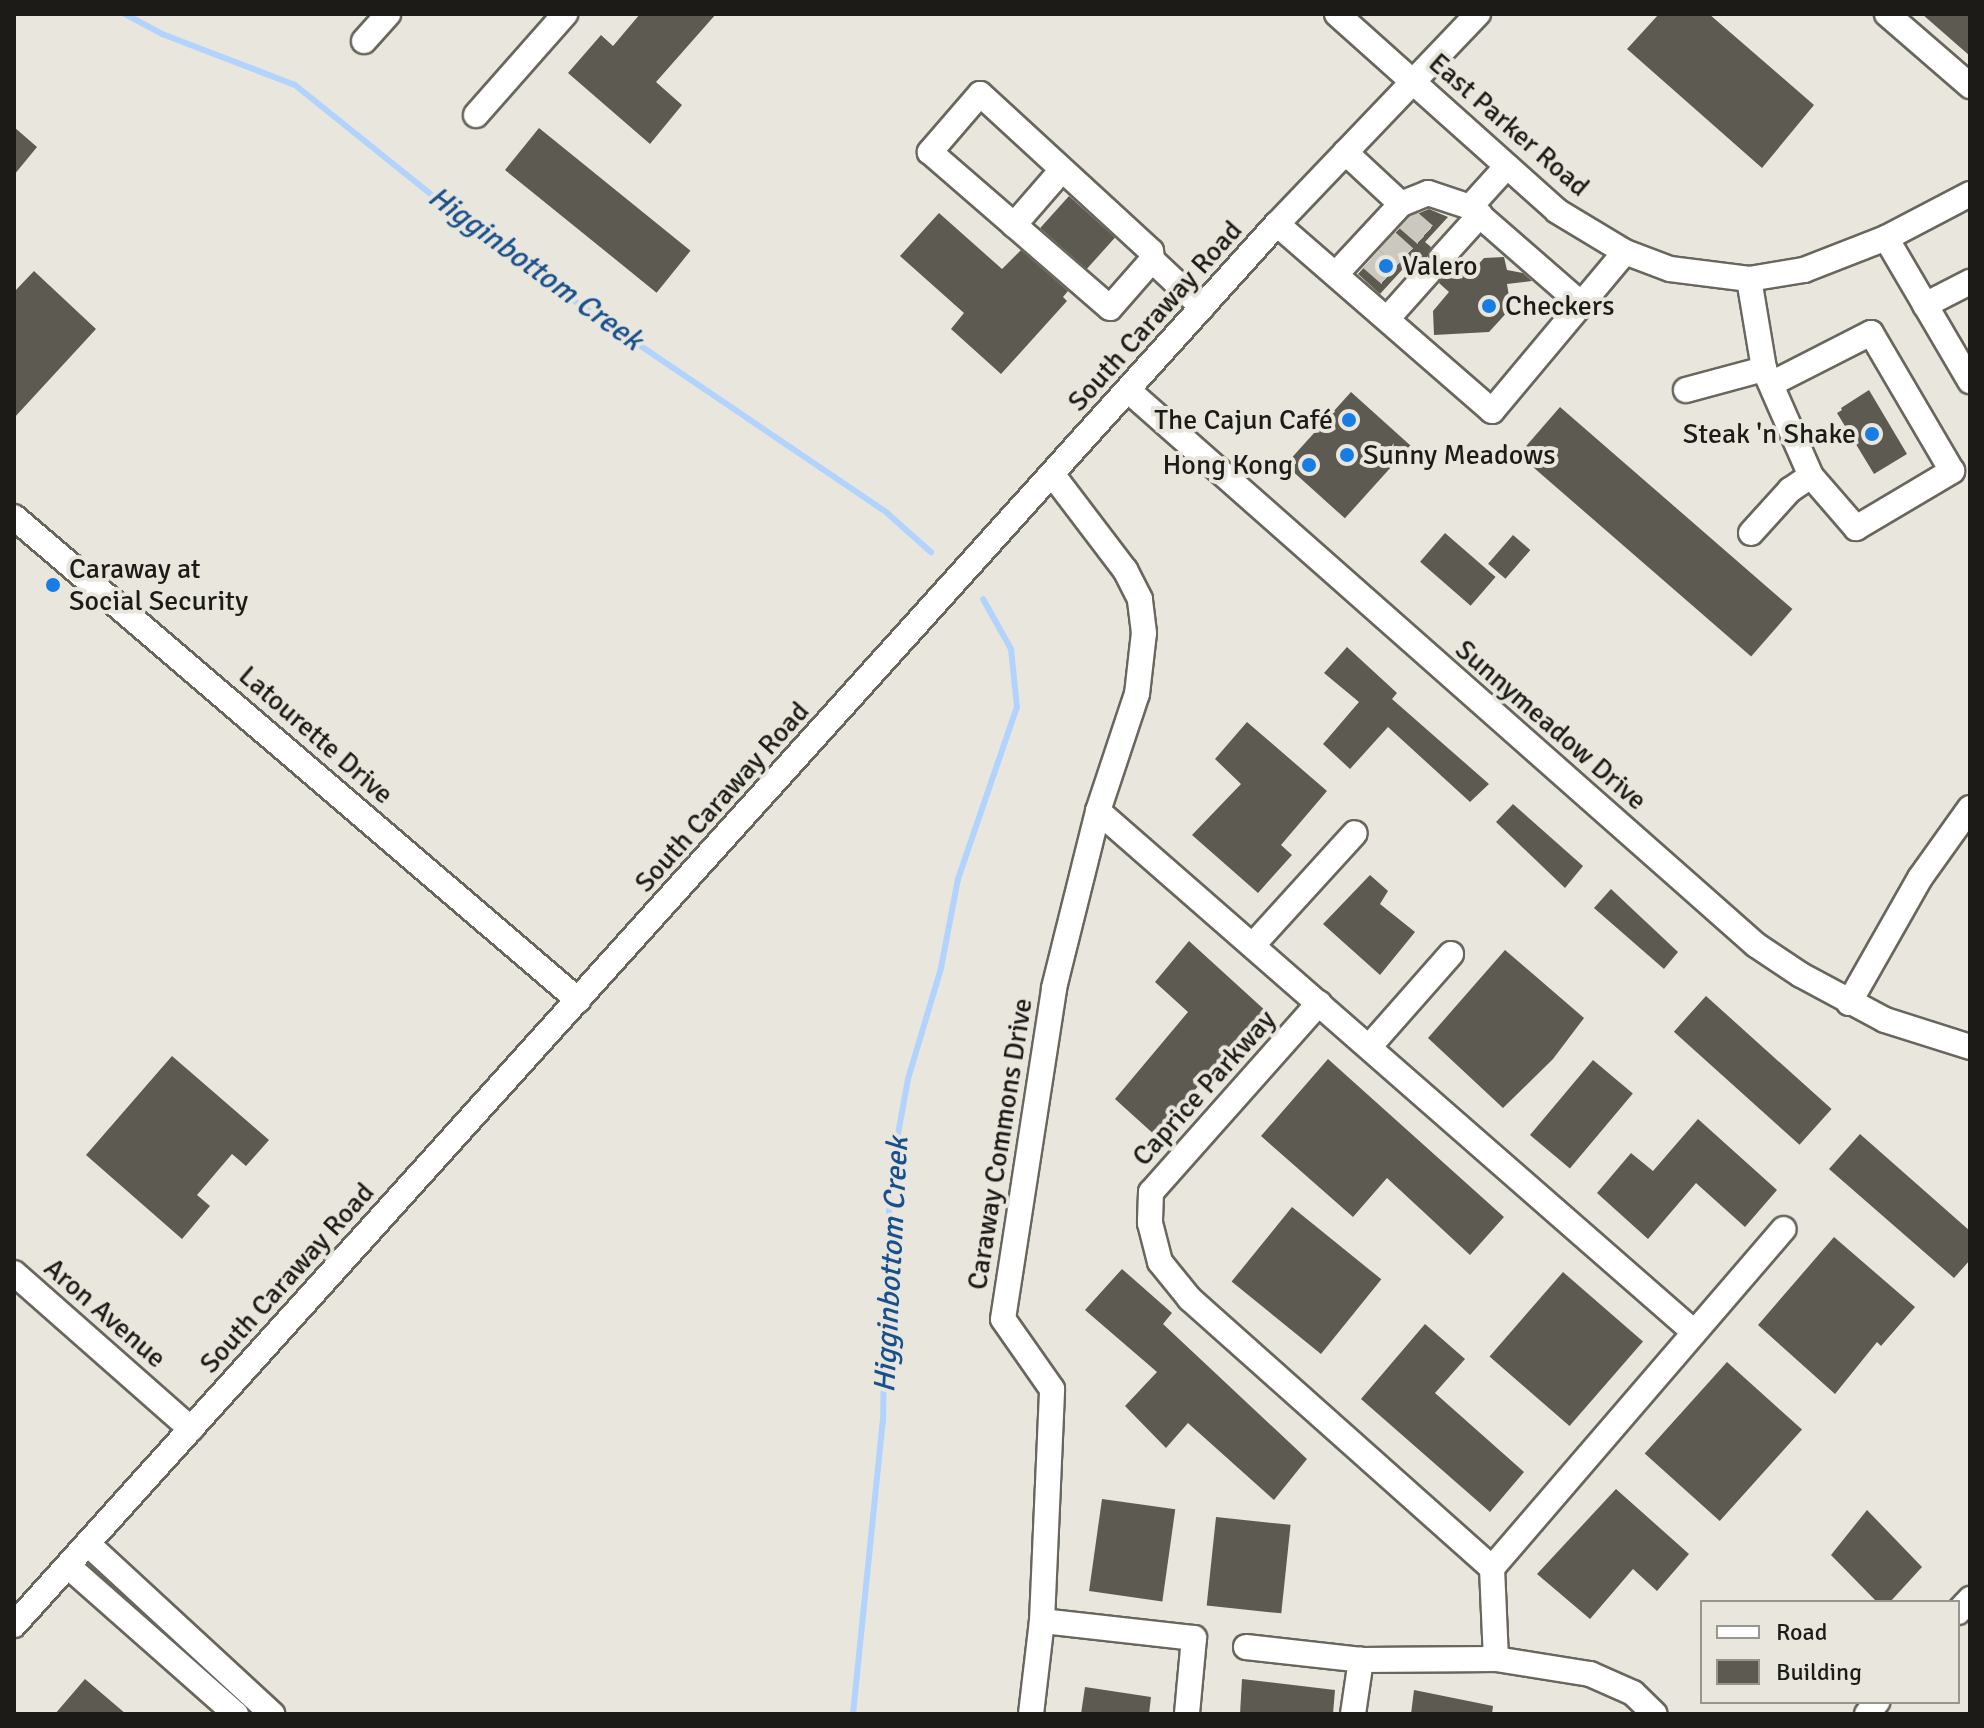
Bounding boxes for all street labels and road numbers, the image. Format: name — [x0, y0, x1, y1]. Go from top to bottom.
street label: East Parker Road — [1422, 46, 1596, 204]
street label: South Caraway Road — [1061, 214, 1249, 418]
street label: Sunnymeadow Drive — [1448, 633, 1654, 817]
street label: Latourette Drive — [232, 659, 400, 811]
street label: South Caraway Road — [628, 695, 816, 899]
street label: Caraway Commons Drive — [960, 996, 1040, 1292]
street label: Caprice Parkway — [1125, 1003, 1283, 1173]
street label: South Caraway Road — [193, 1176, 381, 1380]
street label: Aron Avenue — [37, 1251, 173, 1375]

